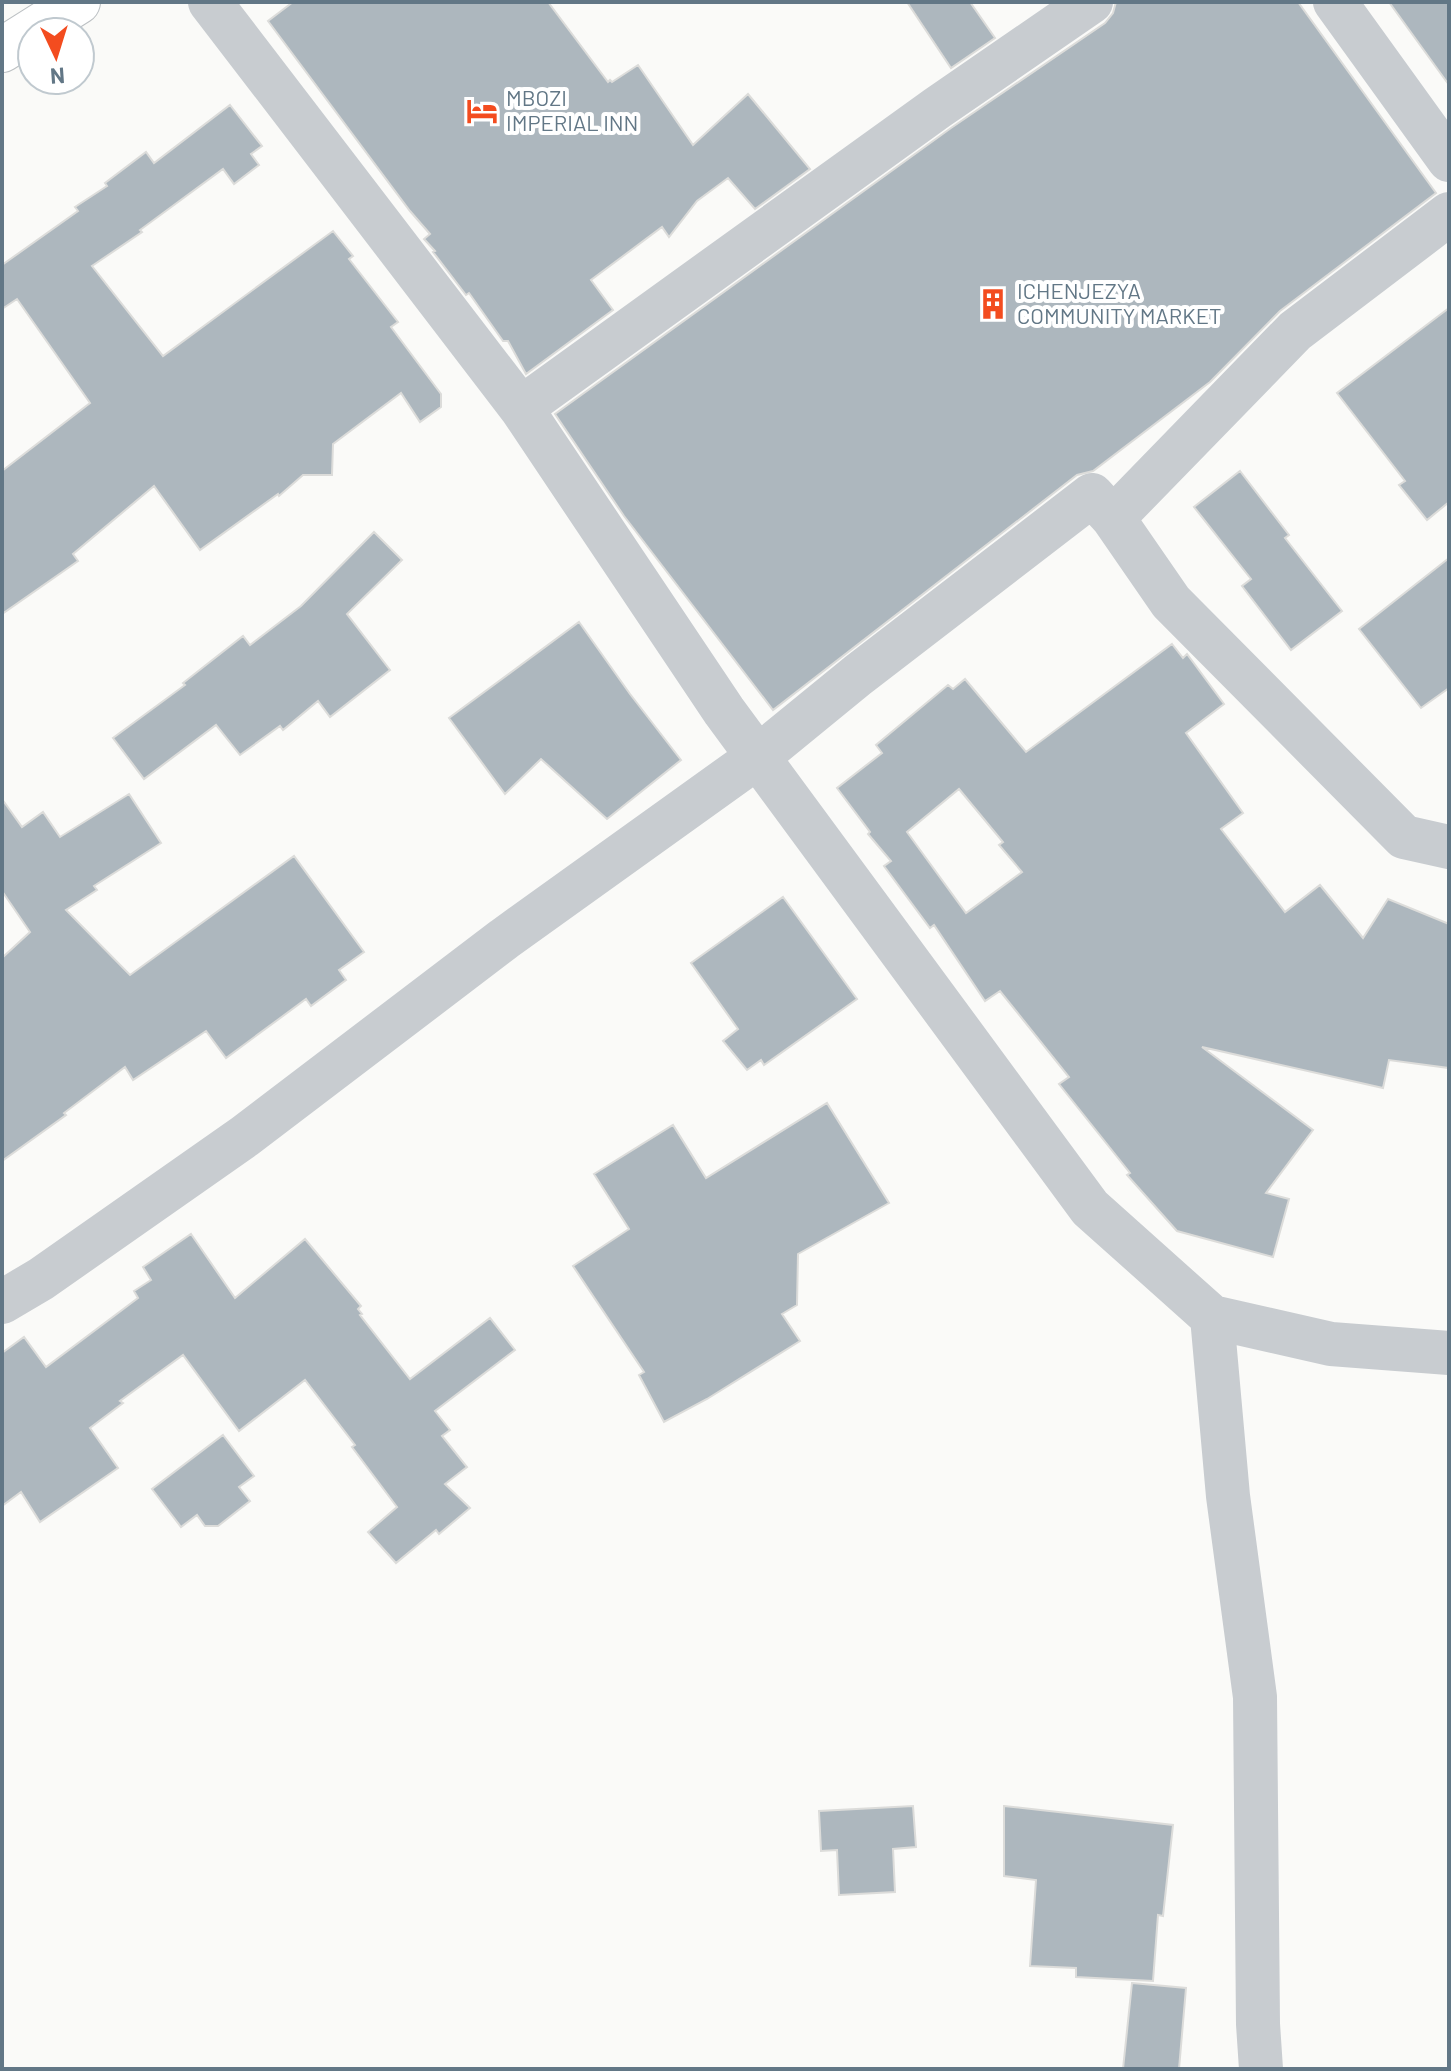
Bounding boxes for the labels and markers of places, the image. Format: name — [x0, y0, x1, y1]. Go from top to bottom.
place label: MBOZI IMPERIAL INN — [506, 84, 638, 135]
hotel icon: MBOZI IMPERIAL INN — [465, 94, 499, 128]
place label: ICHENJEZYA COMMUNITY MARKET — [1017, 277, 1222, 328]
building icon: ICHENJEZYA COMMUNITY MARKET — [976, 287, 1010, 321]

